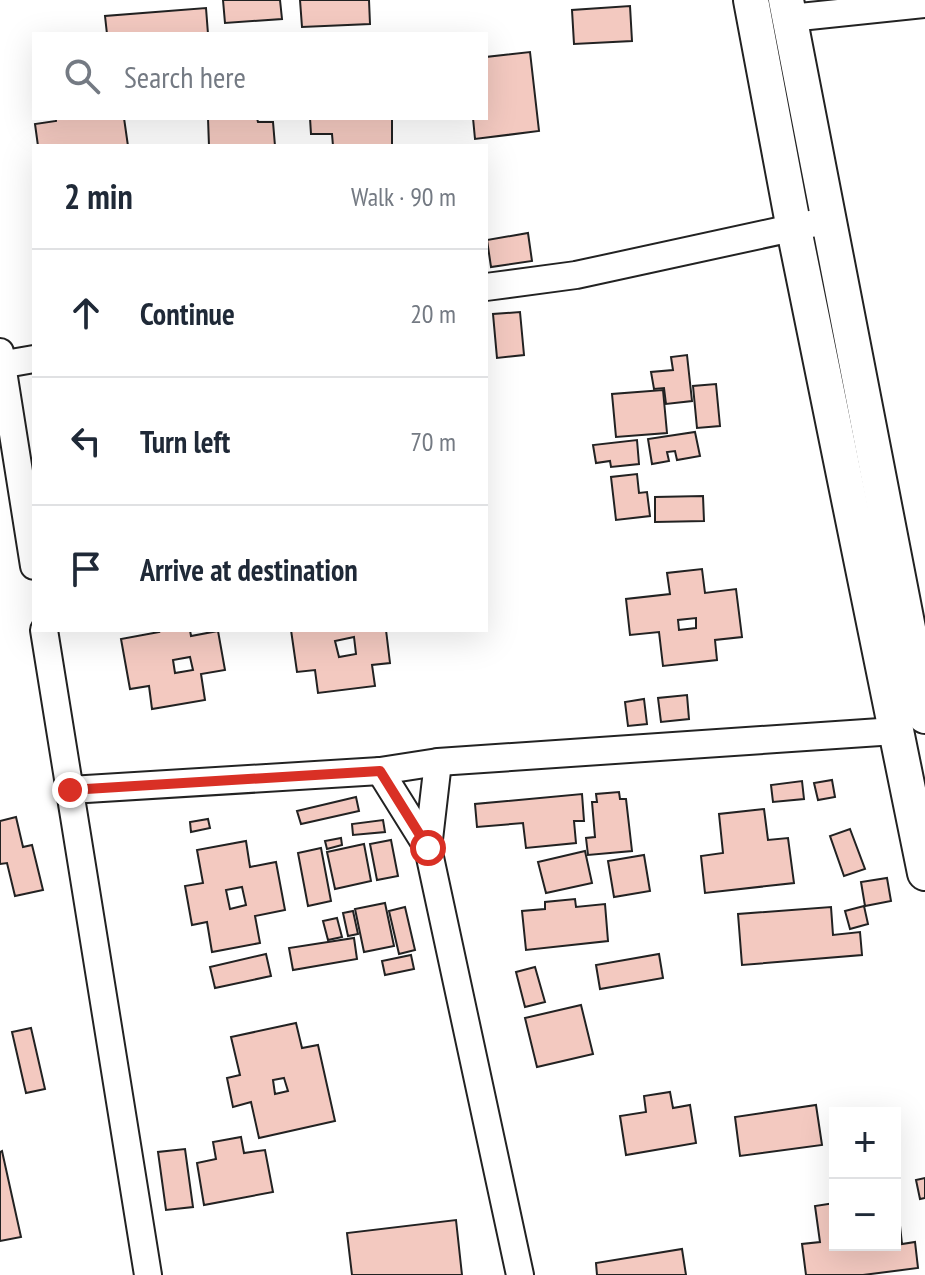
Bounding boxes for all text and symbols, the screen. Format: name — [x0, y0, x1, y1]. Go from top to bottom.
search box — [32, 32, 488, 120]
icon: search — [60, 54, 104, 98]
text: Search here — [124, 57, 246, 96]
text: 2 min — [64, 174, 133, 218]
text: Walk · 90 m — [351, 180, 456, 213]
icon: ahead — [64, 291, 108, 335]
text: Continue — [140, 294, 235, 333]
text: 20 m — [410, 297, 456, 330]
icon: left — [64, 419, 108, 463]
text: Turn left — [140, 422, 230, 461]
text: 70 m — [410, 425, 456, 458]
icon: arrive — [64, 547, 108, 591]
text: Arrive at destination — [140, 550, 358, 589]
route end — [52, 772, 88, 808]
route start — [410, 830, 446, 866]
map controls — [829, 1107, 901, 1251]
button: + — [829, 1107, 901, 1179]
button: − — [829, 1179, 901, 1251]

